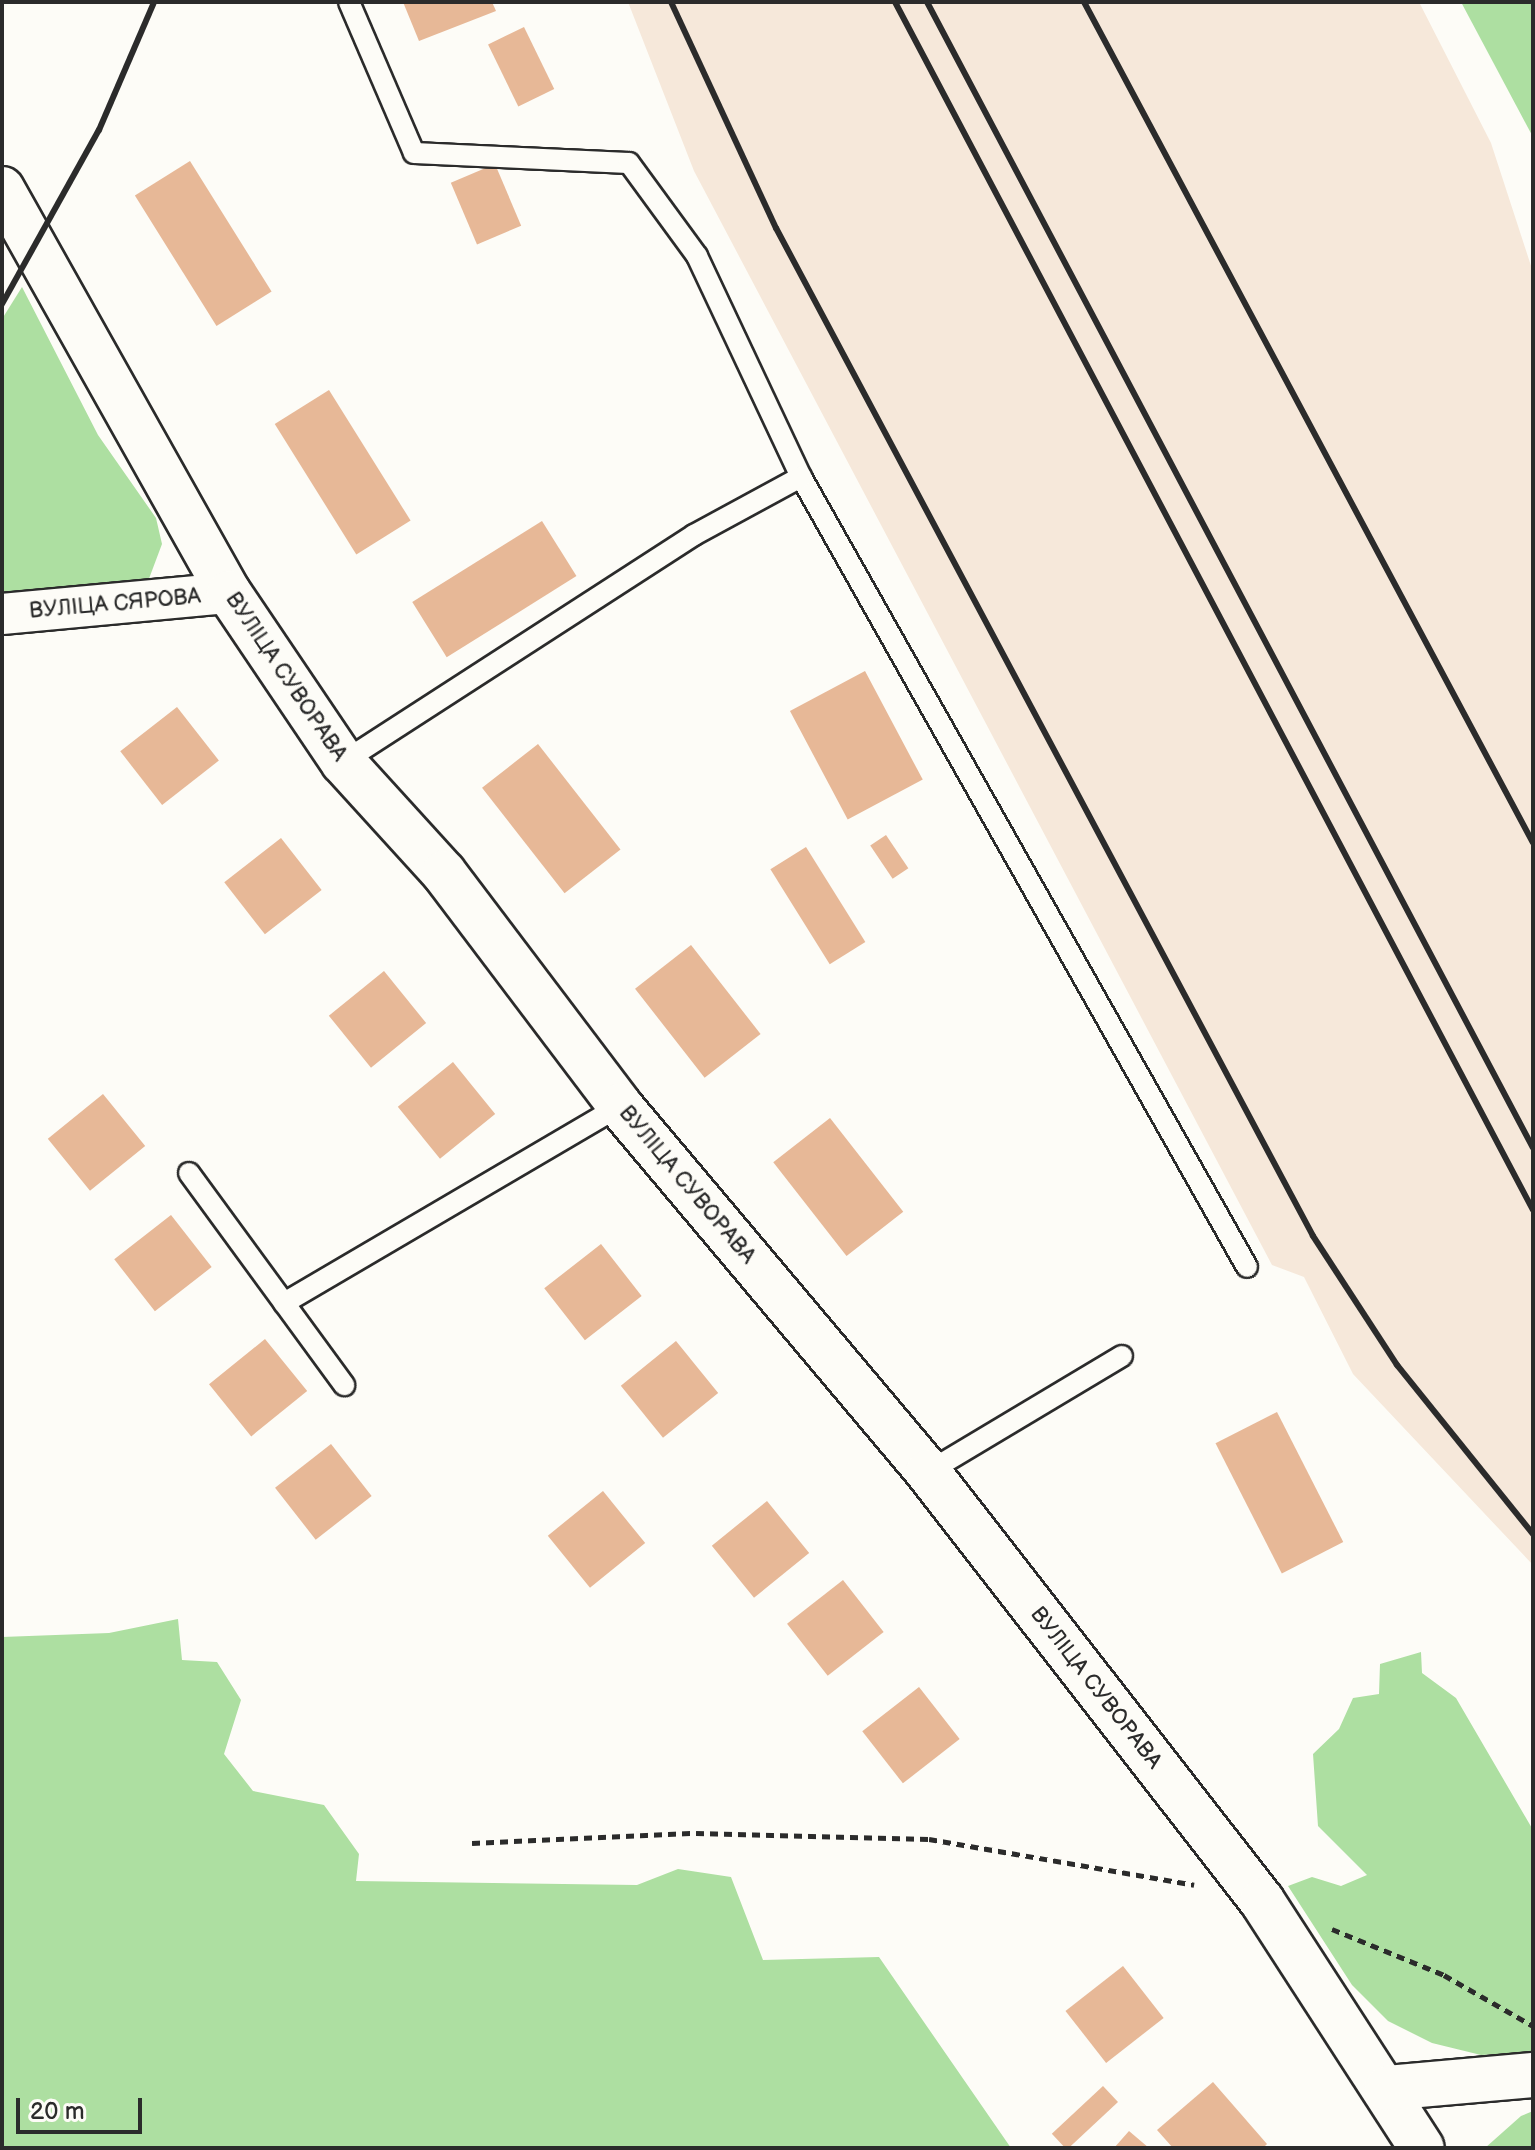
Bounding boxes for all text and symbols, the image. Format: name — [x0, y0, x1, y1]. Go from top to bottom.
street label: ВУЛІЦА СЯРОВА — [28, 583, 202, 625]
street label: ВУЛІЦА СУВОРАВА — [220, 587, 352, 767]
street label: ВУЛІЦА СУВОРАВА — [613, 1101, 761, 1269]
street label: ВУЛІЦА СУВОРАВА — [1025, 1602, 1167, 1774]
scale bar — [20, 2082, 146, 2132]
text: 20 m — [30, 2097, 85, 2126]

